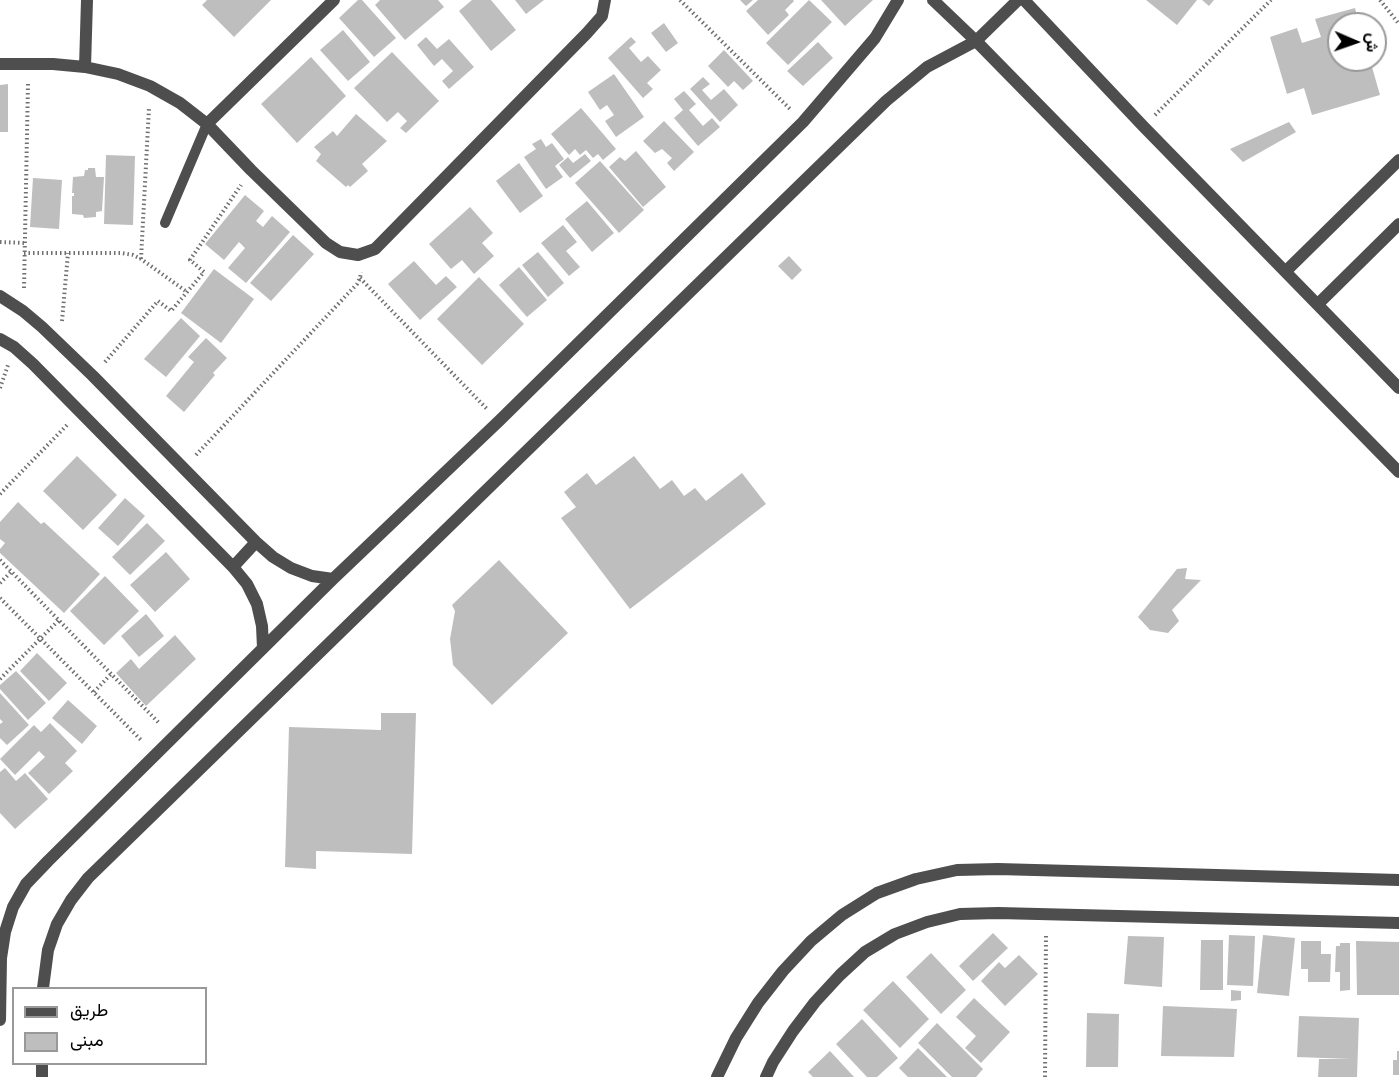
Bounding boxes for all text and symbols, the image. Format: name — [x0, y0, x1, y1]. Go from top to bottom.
north arrow — [1327, 12, 1387, 72]
text: ش — [1364, 33, 1383, 53]
legend — [12, 987, 207, 1065]
text: طريق — [70, 998, 108, 1020]
text: مبنى — [70, 1028, 104, 1050]

